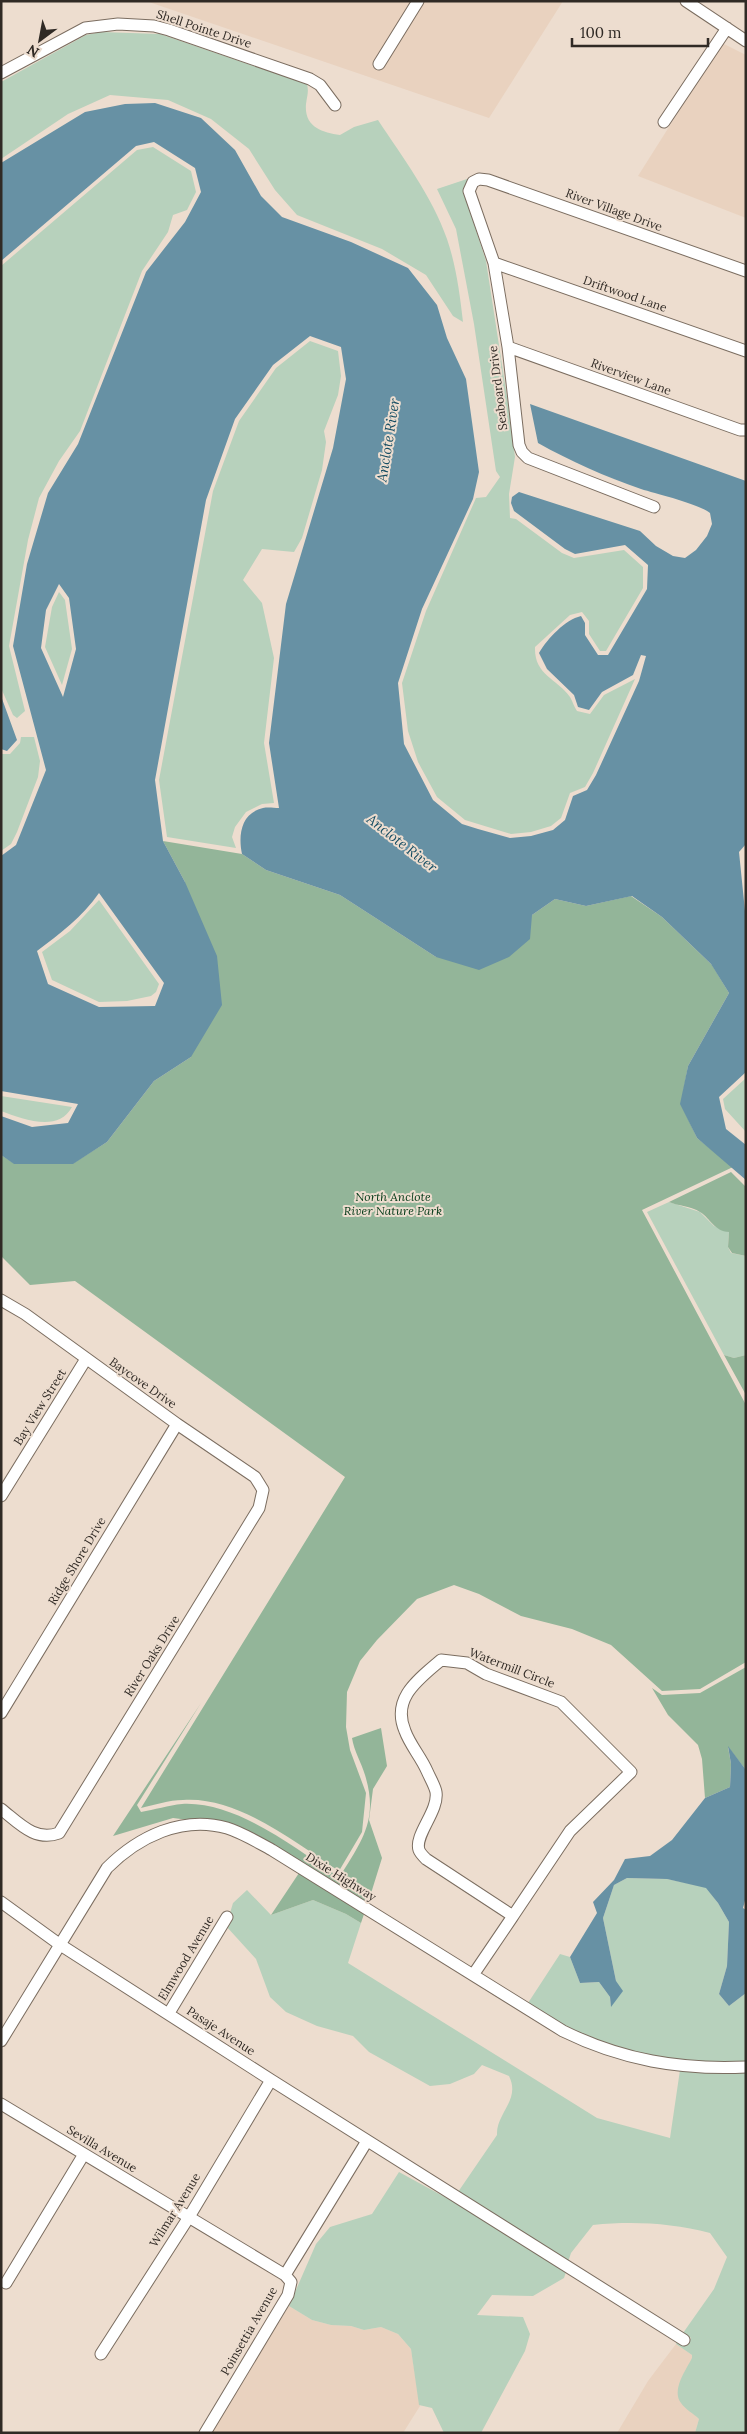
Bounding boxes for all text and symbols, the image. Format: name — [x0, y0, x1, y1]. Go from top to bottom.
street label: Shell Pointe Drive — [155, 6, 254, 51]
north arrow — [15, 15, 65, 65]
scale bar — [572, 15, 708, 47]
text: 100 m — [580, 23, 621, 42]
text: N — [24, 40, 42, 62]
street label: River Village Drive — [564, 185, 665, 234]
street label: Driftwood Lane — [581, 272, 669, 315]
street label: Seaboard Drive — [485, 344, 510, 431]
street label: Riverview Lane — [589, 355, 674, 398]
water label: Anclote River — [372, 396, 404, 484]
water label: Anclote River — [362, 809, 441, 876]
park label: North Anclote River Nature Park — [344, 1189, 442, 1218]
street label: Baycove Drive — [107, 1354, 180, 1412]
street label: Bay View Street — [10, 1365, 69, 1448]
street label: Ridge Shore Drive — [44, 1514, 109, 1608]
street label: River Oaks Drive — [121, 1612, 183, 1699]
street label: Watermill Circle — [467, 1644, 558, 1691]
street label: Dixie Highway — [303, 1849, 380, 1905]
street label: Elmwood Avenue — [154, 1912, 217, 2003]
street label: Pasaje Avenue — [184, 2003, 259, 2059]
street label: Sevilla Avenue — [64, 2122, 141, 2176]
street label: Wilmar Avenue — [146, 2170, 204, 2249]
street label: Poinsettia Avenue — [217, 2283, 280, 2378]

